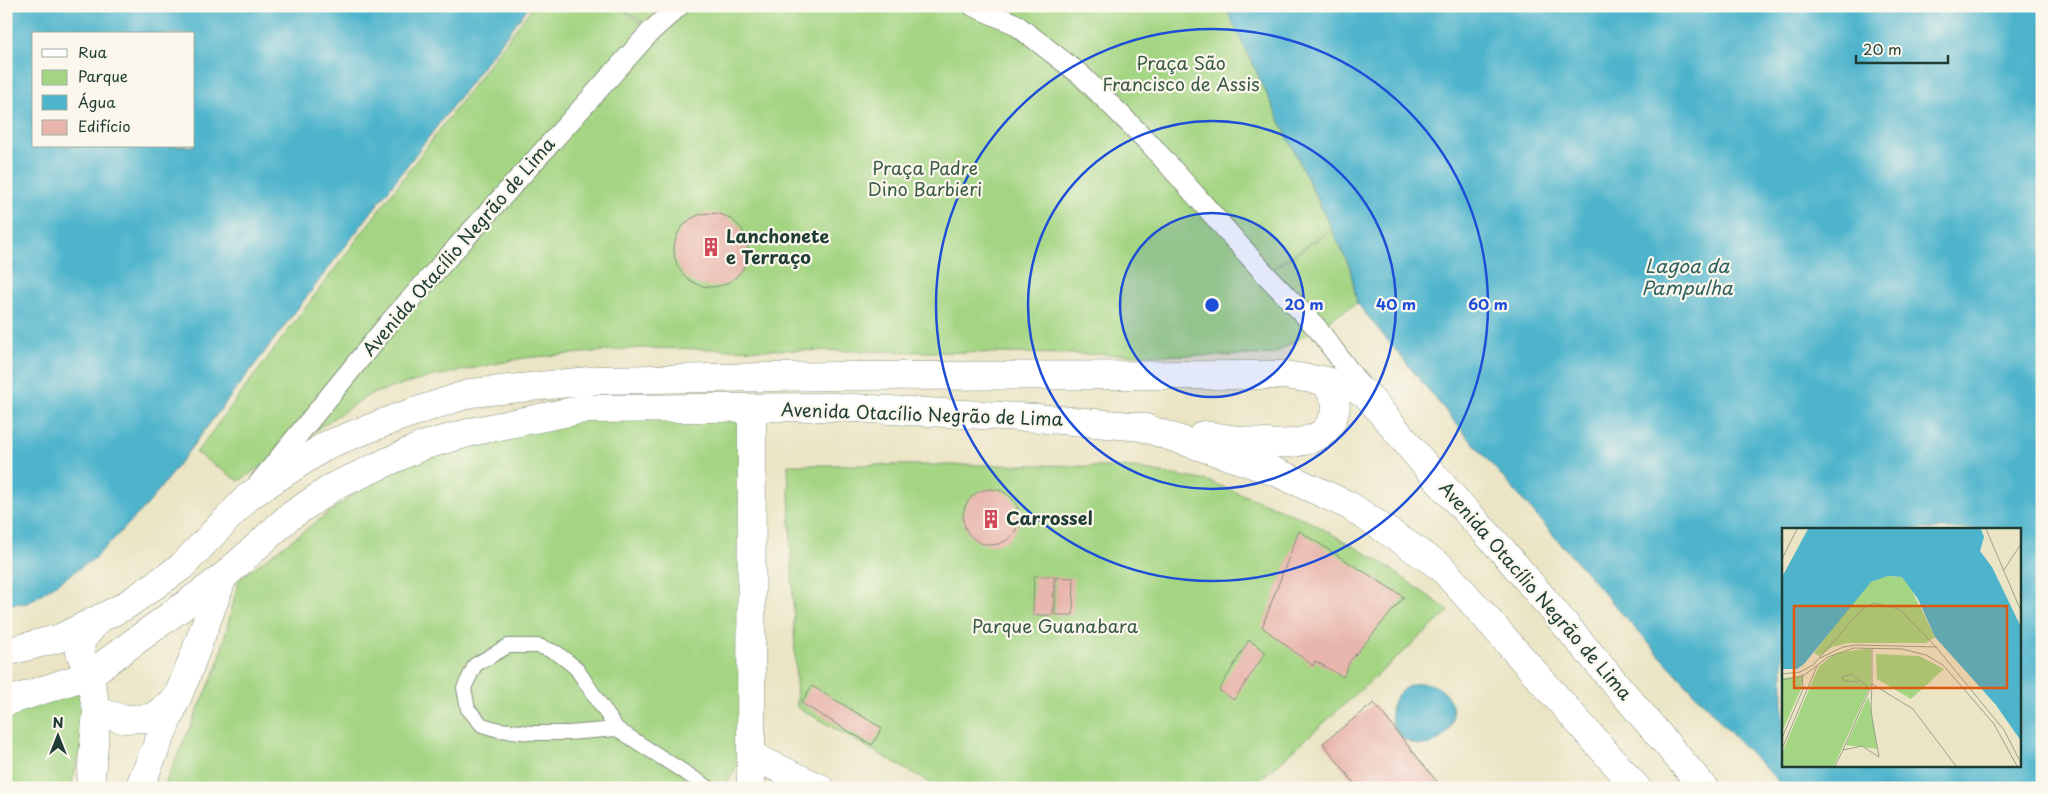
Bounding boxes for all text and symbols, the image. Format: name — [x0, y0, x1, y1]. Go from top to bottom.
legend — [32, 32, 195, 148]
scale bar — [1856, 32, 1948, 64]
text: 20 m — [1863, 37, 1902, 60]
text: Rua — [78, 40, 107, 63]
park label: Praça São Francisco de Assis — [1102, 49, 1260, 97]
text: Parque — [78, 64, 128, 87]
text: Água — [78, 90, 116, 113]
text: Edifício — [78, 114, 131, 137]
street label: Avenida Otacílio Negrão de Lima — [355, 130, 561, 361]
park label: Praça Padre Dino Barbieri — [868, 154, 982, 202]
place label: Lanchonete e Terraço — [726, 222, 830, 270]
building icon: Lanchonete e Terraço — [700, 236, 722, 258]
water label: Lagoa da Pampulha — [1642, 251, 1734, 301]
text: 20 m — [1285, 292, 1323, 315]
text: 40 m — [1376, 292, 1416, 315]
text: 60 m — [1468, 292, 1508, 315]
centre of rings — [1203, 296, 1221, 314]
street label: Avenida Otacílio Negrão de Lima — [781, 395, 1064, 432]
street label: Avenida Otacílio Negrão de Lima — [1433, 475, 1639, 706]
place label: Carrossel — [1006, 504, 1093, 531]
building icon: Carrossel — [980, 508, 1002, 530]
inset map — [1782, 528, 2020, 766]
park label: Parque Guanabara — [972, 612, 1139, 639]
north arrow — [32, 712, 82, 762]
text: N — [52, 712, 64, 733]

